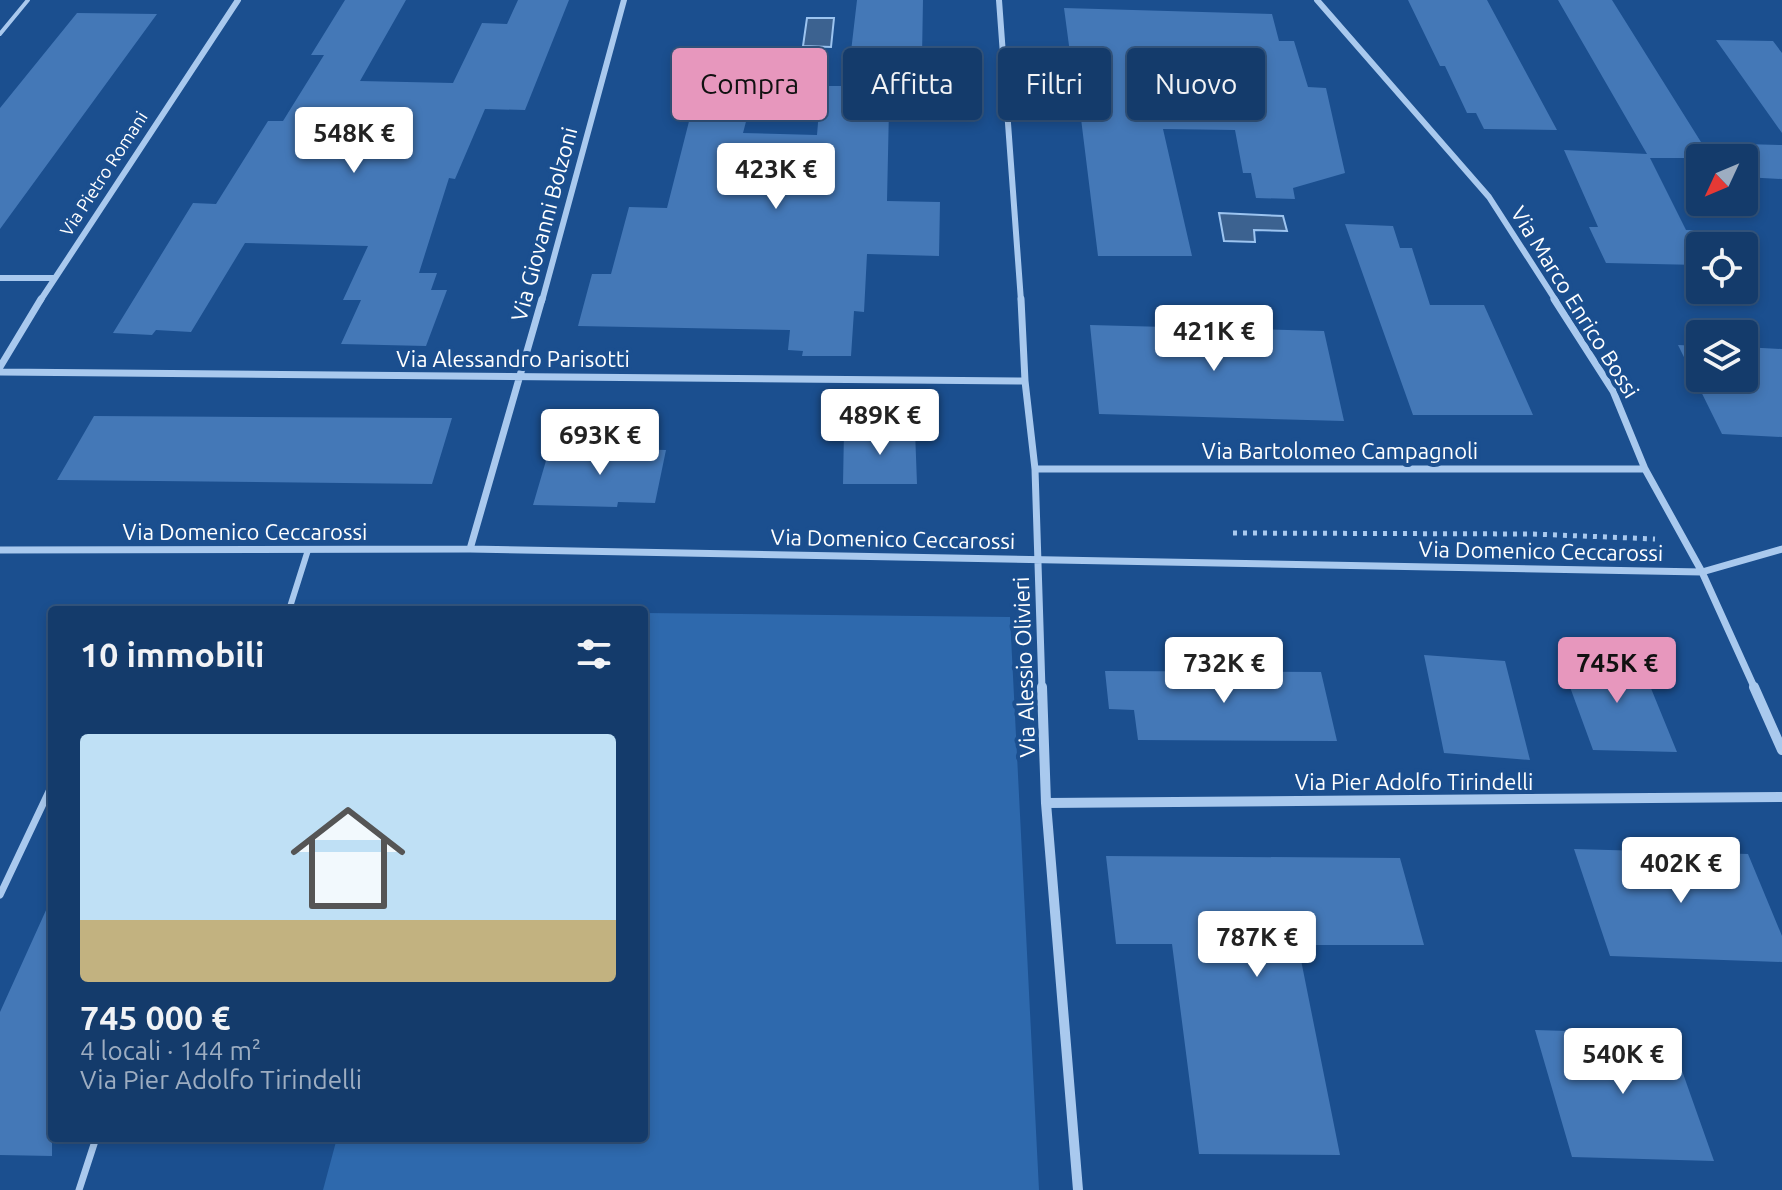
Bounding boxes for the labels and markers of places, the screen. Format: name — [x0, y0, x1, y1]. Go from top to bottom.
pin: 548K € — [289, 107, 419, 175]
pin: 423K € — [711, 143, 841, 211]
pin: 421K € — [1149, 305, 1279, 373]
pin: 489K € — [815, 389, 945, 457]
pin: 693K € — [535, 409, 665, 477]
pin: 732K € — [1159, 637, 1289, 705]
pin: 745K € — [1552, 637, 1682, 705]
pin: 402K € — [1616, 837, 1746, 905]
pin: 787K € — [1192, 911, 1322, 979]
pin: 540K € — [1558, 1028, 1688, 1096]

